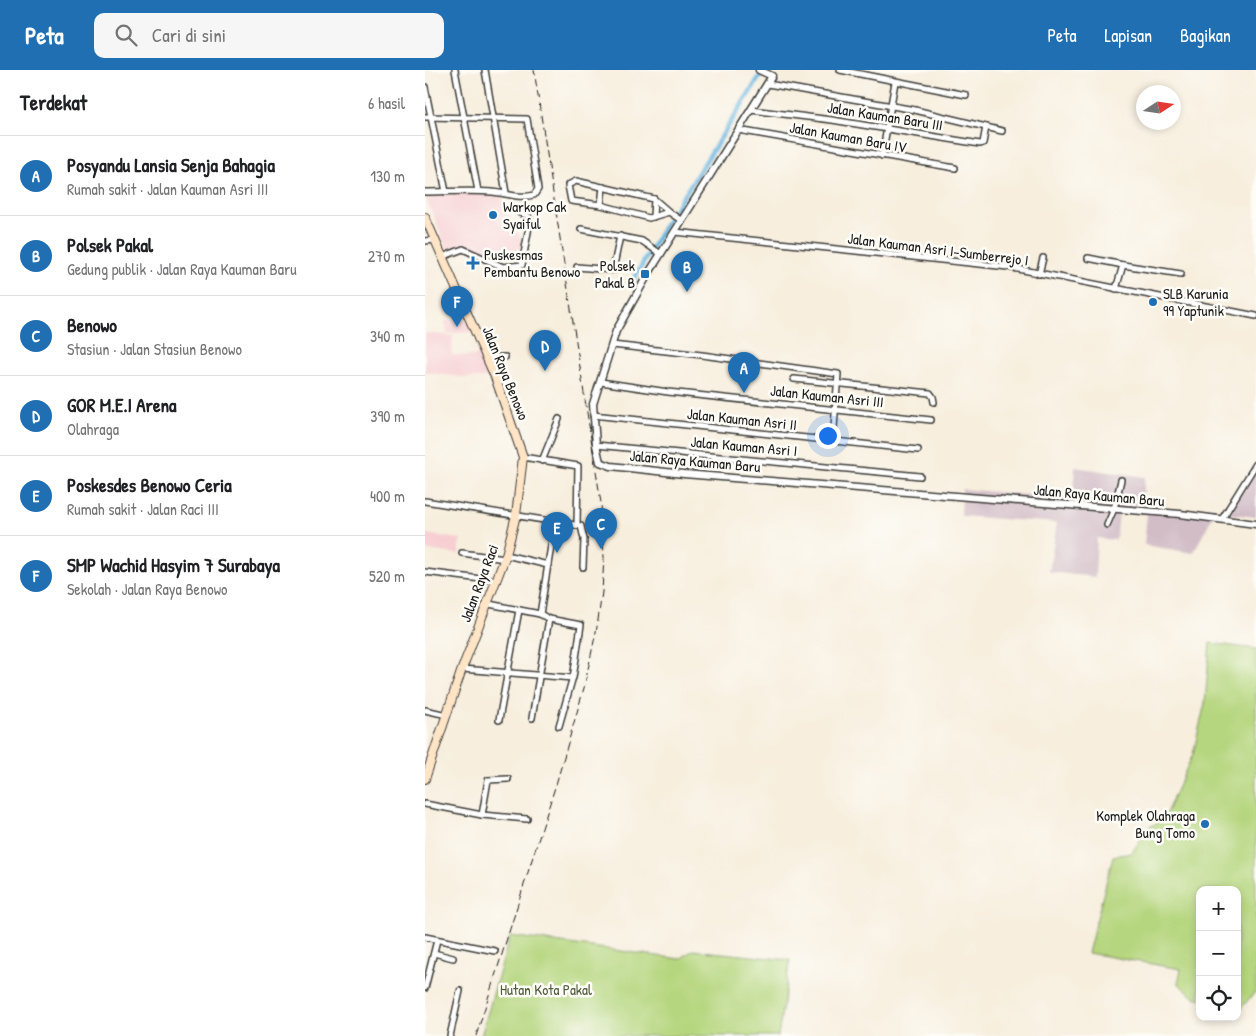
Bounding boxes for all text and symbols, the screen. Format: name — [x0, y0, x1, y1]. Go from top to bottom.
search box — [94, 13, 444, 58]
text: Peta — [25, 19, 64, 51]
icon: search — [112, 21, 140, 49]
text: Cari di sini — [152, 22, 226, 48]
text: Peta — [1047, 23, 1076, 48]
text: Lapisan — [1104, 23, 1152, 48]
text: Bagikan — [1180, 23, 1231, 48]
north arrow — [1136, 85, 1181, 130]
text: Terdekat — [20, 88, 87, 117]
text: 6 hasil — [368, 92, 405, 114]
street label: Jalan Kauman Baru III — [826, 96, 944, 136]
street label: Jalan Kauman Baru IV — [788, 116, 909, 158]
text: Posyandu Lansia Senja Bahagia — [67, 152, 275, 178]
text: A — [32, 165, 40, 187]
text: 130 m — [370, 165, 405, 187]
text: Rumah sakit · Jalan Kauman Asri III — [67, 178, 268, 200]
place label: Warkop Cak Syaiful — [503, 196, 566, 234]
marker: Warkop Cak Syaiful — [487, 209, 499, 221]
street label: Jalan Kauman Asri I-Sumberrejo I — [846, 227, 1030, 271]
text: Polsek Pakal — [67, 232, 153, 258]
place label: Puskesmas Pembantu Benowo — [484, 244, 580, 282]
text: B — [32, 245, 40, 267]
text: 270 m — [368, 245, 405, 267]
pin: B — [671, 251, 703, 292]
place label: Polsek Pakal B — [595, 255, 635, 293]
marker: Puskesmas Pembantu Benowo — [466, 256, 480, 270]
text: Gedung publik · Jalan Raya Kauman Baru — [67, 258, 297, 280]
marker: Polsek Pakal B — [639, 268, 651, 280]
place label: SLB Karunia 99 Yaptunik — [1163, 283, 1228, 321]
pin: F — [441, 286, 473, 327]
marker: SLB Karunia 99 Yaptunik — [1147, 296, 1159, 308]
text: Benowo — [67, 312, 117, 338]
street label: Jalan Raya Benowo — [478, 323, 534, 423]
text: C — [32, 325, 40, 347]
text: 340 m — [370, 325, 405, 347]
pin: D — [529, 330, 561, 371]
text: Stasiun · Jalan Stasiun Benowo — [67, 338, 242, 360]
pin: A — [728, 352, 760, 393]
street label: Jalan Kauman Asri III — [769, 380, 885, 412]
text: GOR M.E.I Arena — [67, 392, 177, 418]
street label: Jalan Kauman Asri II — [686, 403, 798, 435]
text: D — [32, 405, 40, 427]
text: 390 m — [370, 405, 405, 427]
text: Olahraga — [67, 418, 119, 440]
your location — [815, 423, 841, 449]
street label: Jalan Kauman Asri I — [690, 431, 798, 461]
street label: Jalan Raya Kauman Baru — [629, 445, 761, 477]
text: Poskesdes Benowo Ceria — [67, 472, 232, 498]
street label: Jalan Raya Kauman Baru — [1033, 479, 1165, 511]
text: E — [32, 485, 40, 507]
text: 400 m — [370, 485, 405, 507]
text: Rumah sakit · Jalan Raci III — [67, 498, 219, 520]
pin: C — [585, 508, 617, 549]
pin: E — [541, 512, 573, 553]
street label: Jalan Raya Raci — [455, 541, 503, 625]
text: SMP Wachid Hasyim 7 Surabaya — [67, 552, 280, 578]
text: F — [33, 565, 39, 587]
text: 520 m — [369, 565, 405, 587]
text: Sekolah · Jalan Raya Benowo — [67, 578, 228, 600]
place label: Komplek Olahraga Bung Tomo — [1096, 805, 1195, 843]
marker: Komplek Olahraga Bung Tomo — [1199, 818, 1211, 830]
map controls — [1196, 886, 1241, 1021]
button: + — [1196, 886, 1241, 931]
button: − — [1196, 931, 1241, 976]
button: locate — [1196, 976, 1241, 1021]
park label: Hutan Kota Pakal — [500, 979, 592, 1000]

